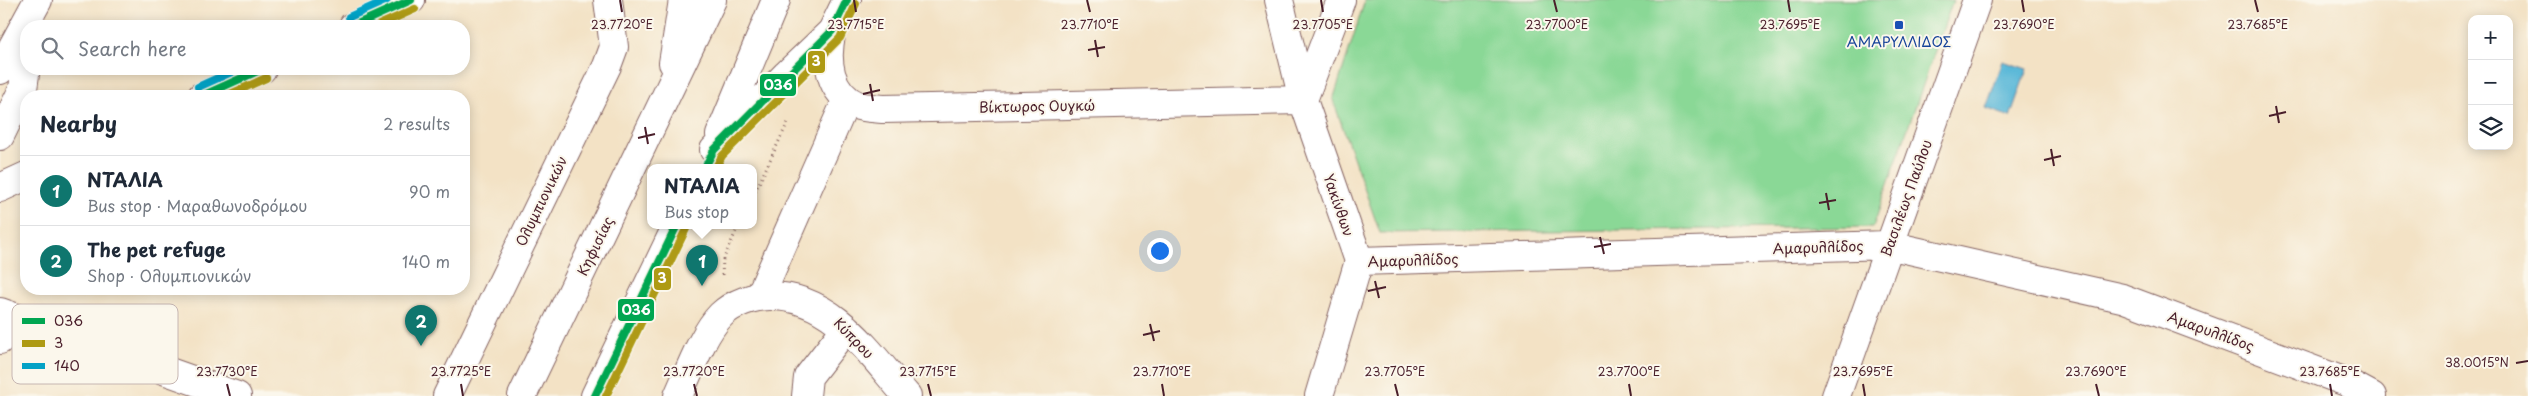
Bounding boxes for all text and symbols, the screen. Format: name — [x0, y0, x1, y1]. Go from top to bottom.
text: 23.7720°E — [591, 15, 653, 33]
text: 23.7715°E — [827, 15, 885, 33]
text: 23.7710°E — [1061, 15, 1119, 33]
text: 23.7705°E — [1293, 15, 1353, 33]
text: 23.7700°E — [1526, 15, 1588, 33]
text: 23.7695°E — [1760, 15, 1820, 33]
text: 23.7690°E — [1993, 15, 2055, 33]
text: 23.7685°E — [2228, 15, 2288, 33]
map controls — [2468, 15, 2513, 150]
button: + — [2468, 15, 2513, 60]
marker: ΑΜΑΡΥΛΛΙΔΟΣ — [1893, 19, 1905, 31]
search box — [20, 20, 470, 75]
place label: ΑΜΑΡΥΛΛΙΔΟΣ — [1847, 31, 1952, 52]
icon: search — [38, 34, 66, 62]
text: Search here — [78, 34, 187, 62]
line badge: 3 — [807, 50, 826, 74]
text: 3 — [811, 50, 821, 71]
button: − — [2468, 60, 2513, 105]
line badge: 036 — [759, 73, 797, 97]
text: 036 — [763, 74, 793, 95]
street label: Βίκτωρος Ουγκώ — [979, 94, 1095, 118]
button: layers — [2468, 105, 2513, 150]
text: Nearby — [40, 107, 117, 139]
text: 2 results — [383, 111, 450, 135]
street label: Βασιλέως Παύλου — [1875, 137, 1937, 259]
street label: Ολυμπιονικών — [510, 152, 572, 250]
popup — [647, 164, 757, 229]
text: ΝΤΑΛΙΑ — [87, 165, 163, 193]
text: ΝΤΑΛΙΑ — [664, 171, 740, 199]
street label: Υακίνθων — [1318, 171, 1360, 239]
text: 1 — [52, 179, 60, 203]
text: 90 m — [409, 179, 450, 203]
text: Bus stop · Μαραθωνοδρόμου — [87, 193, 307, 217]
text: Bus stop — [664, 199, 729, 223]
street label: Κηφισίας — [572, 213, 618, 279]
text: The pet refuge — [87, 235, 226, 263]
street label: Αμαρυλλίδος — [1772, 235, 1864, 259]
your location — [1147, 238, 1173, 264]
pin: 1 — [686, 245, 718, 286]
street label: Αμαρυλλίδος — [1367, 248, 1459, 272]
text: 2 — [50, 249, 62, 273]
text: 140 m — [402, 249, 450, 273]
text: Shop · Ολυμπιονικών — [87, 263, 252, 287]
line badge: 3 — [653, 267, 672, 291]
text: 3 — [657, 267, 667, 288]
line badge: 036 — [617, 298, 655, 322]
text: 036 — [621, 299, 651, 320]
legend — [12, 304, 178, 384]
pin: 2 — [405, 305, 437, 346]
street label: Αμαρυλλίδος — [2165, 306, 2257, 356]
text: 036 — [54, 310, 83, 331]
street label: Κύπρου — [829, 313, 879, 363]
text: 3 — [54, 332, 63, 353]
text: 38.0015°N — [2445, 353, 2509, 371]
text: 140 — [54, 355, 80, 376]
text: 23.7730°E — [196, 362, 258, 380]
text: 23.7725°E — [431, 362, 491, 380]
text: 23.7720°E — [663, 362, 725, 380]
text: 23.7715°E — [899, 362, 957, 380]
text: 23.7710°E — [1133, 362, 1191, 380]
text: 23.7705°E — [1365, 362, 1425, 380]
text: 23.7700°E — [1598, 362, 1660, 380]
text: 23.7695°E — [1833, 362, 1893, 380]
text: 23.7690°E — [2065, 362, 2127, 380]
text: 23.7685°E — [2300, 362, 2360, 380]

